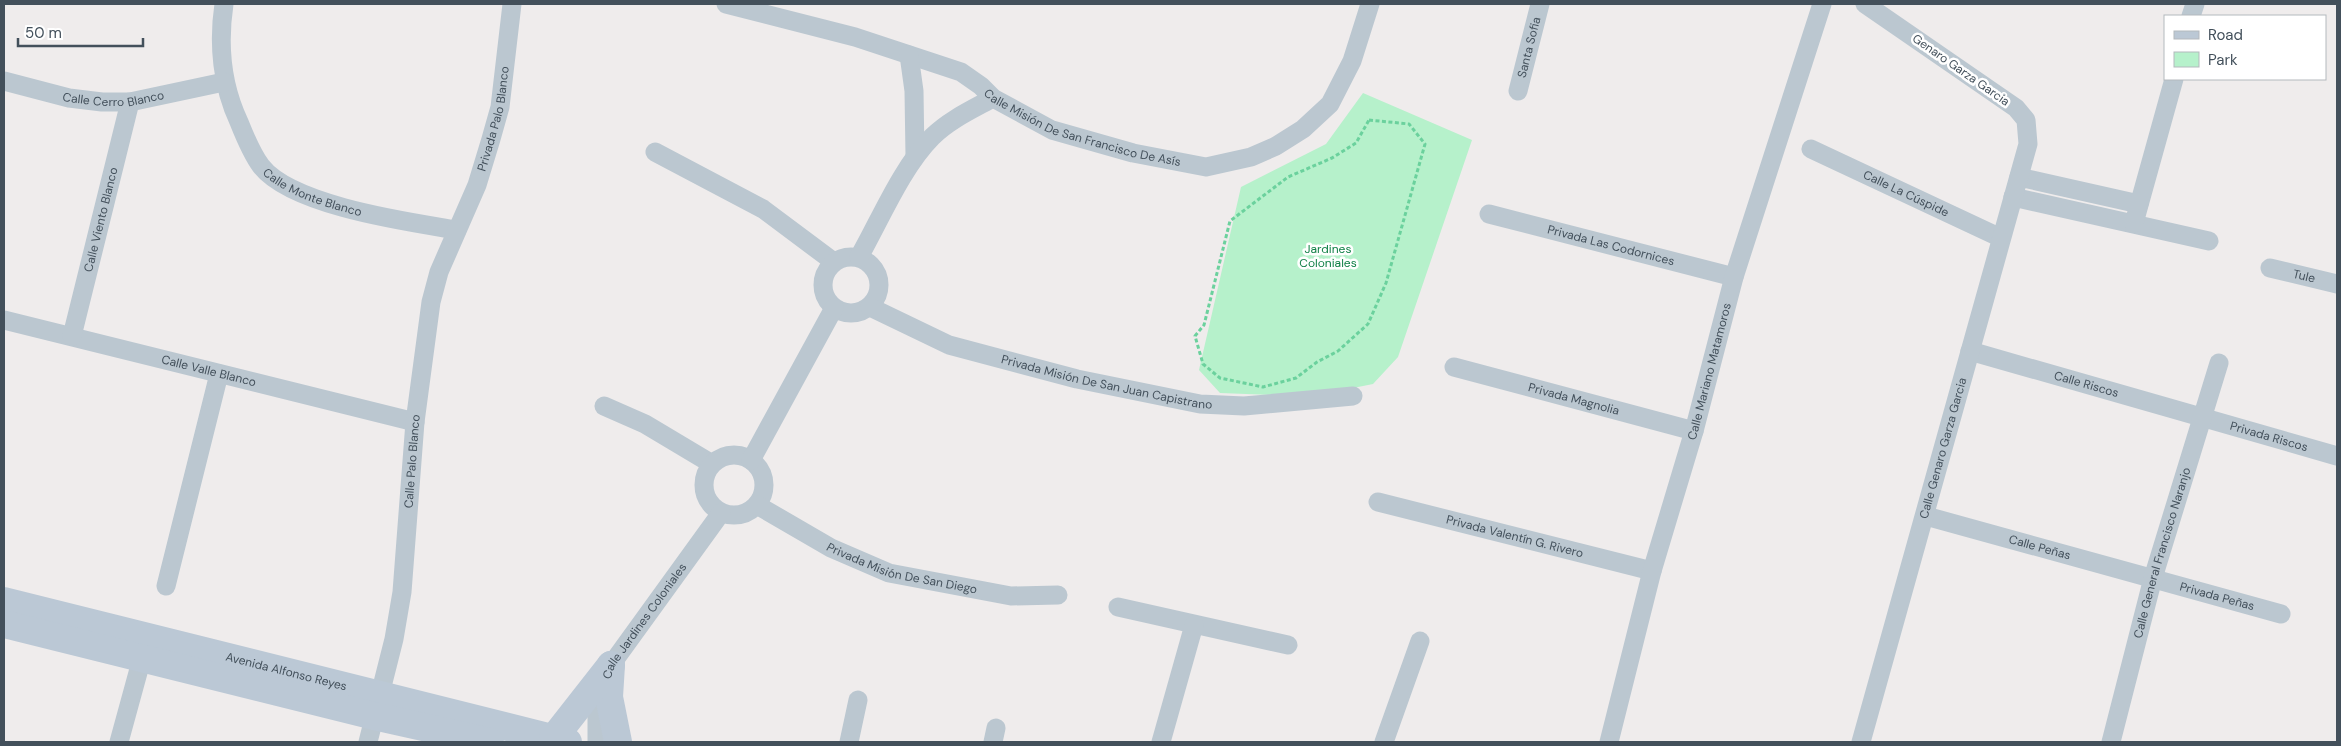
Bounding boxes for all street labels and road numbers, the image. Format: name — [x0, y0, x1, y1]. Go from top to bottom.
street label: Santa Sofia — [1514, 15, 1544, 80]
street label: Genaro Garza Garcia — [1909, 30, 2013, 110]
street label: Privada Palo Blanco — [474, 65, 513, 173]
street label: Calle Misión De San Francisco De Asís — [980, 85, 1182, 170]
street label: Calle Cerro Blanco — [61, 87, 166, 110]
street label: Calle Monte Blanco — [259, 164, 363, 220]
street label: Calle Viento Blanco — [80, 165, 122, 274]
street label: Calle La Cúspide — [1861, 167, 1952, 221]
street label: Privada Las Codornices — [1546, 221, 1676, 269]
street label: Tule — [2291, 266, 2317, 287]
street label: Calle Mariano Matamoros — [1684, 301, 1735, 442]
street label: Calle Valle Blanco — [160, 351, 258, 390]
street label: Privada Misión De San Juan Capistrano — [1000, 351, 1213, 413]
street label: Calle Riscos — [2052, 367, 2121, 401]
street label: Calle Genaro Garza Garcia — [1916, 376, 1970, 521]
street label: Privada Magnolia — [1527, 379, 1621, 419]
street label: Calle Palo Blanco — [400, 413, 424, 509]
street label: Privada Riscos — [2228, 418, 2310, 455]
street label: Calle General Francisco Naranjo — [2130, 465, 2194, 640]
street label: Privada Valentín G. Rivero — [1444, 511, 1585, 561]
street label: Calle Peñas — [2007, 531, 2072, 564]
street label: Privada Misión De San Diego — [824, 539, 979, 597]
street label: Calle Jardines Coloniales — [599, 560, 690, 681]
street label: Privada Peñas — [2178, 578, 2256, 614]
street label: Avenida Alfonso Reyes — [224, 649, 349, 694]

